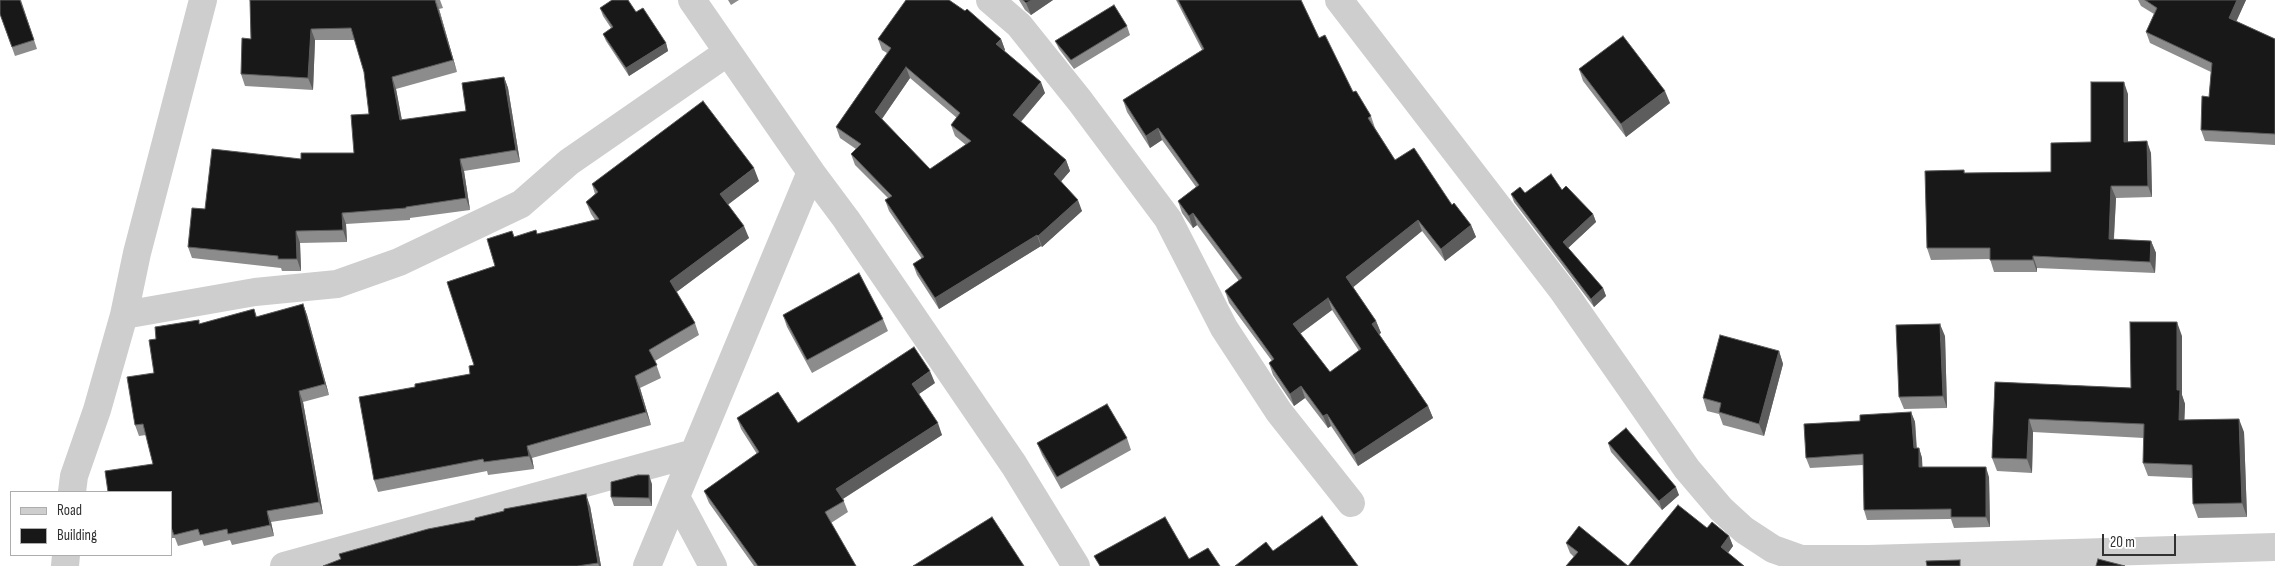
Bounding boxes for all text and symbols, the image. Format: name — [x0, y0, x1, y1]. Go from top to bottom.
legend — [10, 491, 172, 556]
text: Road — [57, 501, 82, 520]
scale bar — [2105, 524, 2179, 556]
text: Building — [57, 526, 97, 545]
text: 20 m — [2110, 533, 2135, 552]

